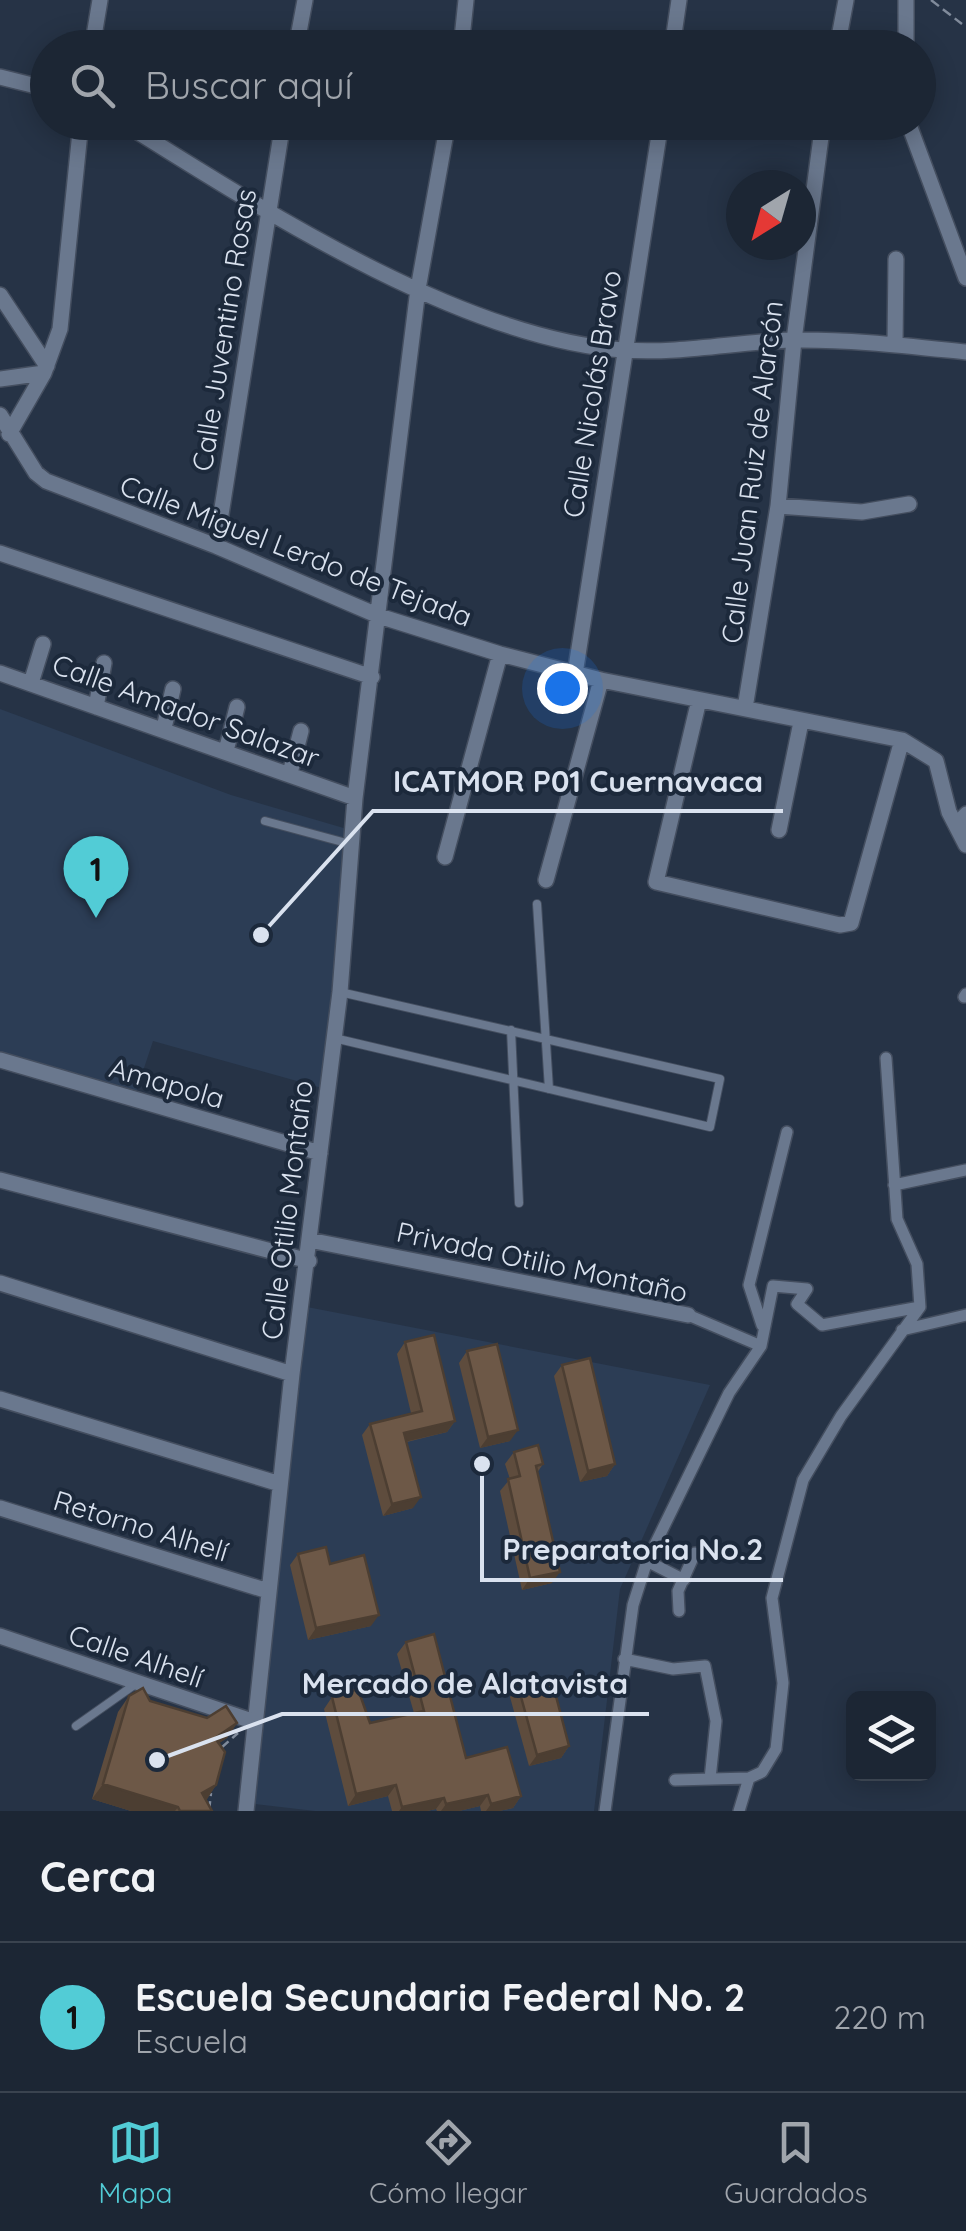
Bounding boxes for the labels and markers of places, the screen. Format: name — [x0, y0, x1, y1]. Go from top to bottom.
callout: ICATMOR P01 Cuernavaca — [373, 751, 783, 811]
pin: 1 — [64, 836, 128, 918]
callout: Preparatoria No.2 — [482, 1520, 783, 1580]
callout: Mercado de Alatavista — [282, 1654, 649, 1714]

